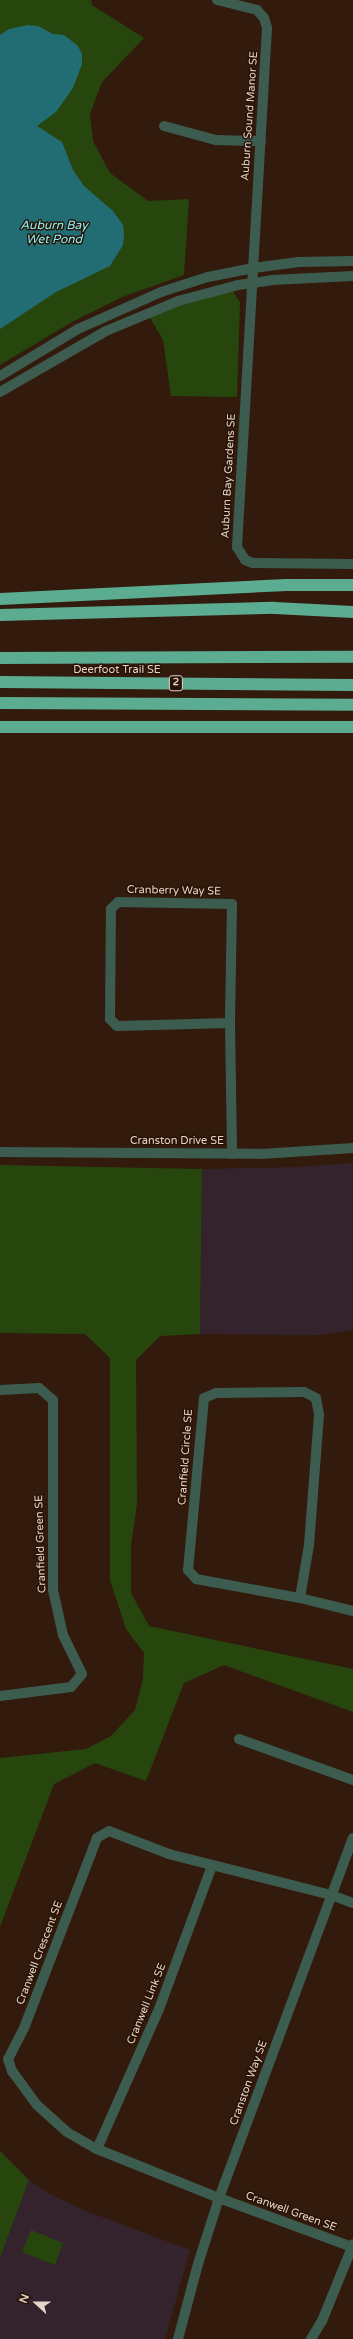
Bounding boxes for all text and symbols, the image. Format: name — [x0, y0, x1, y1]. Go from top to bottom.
street label: Auburn Sound Manor SE — [239, 51, 261, 181]
water label: Auburn Bay Wet Pond — [20, 219, 88, 247]
street label: Auburn Bay Gardens SE — [219, 413, 239, 539]
street label: Deerfoot Trail SE — [73, 663, 161, 677]
road number: 2 — [168, 675, 184, 691]
street label: Cranberry Way SE — [127, 884, 221, 898]
street label: Cranston Drive SE — [130, 1134, 224, 1148]
street label: Cranfield Circle SE — [176, 1409, 196, 1505]
street label: Cranfield Green SE — [33, 1495, 49, 1593]
street label: Cranwell Crescent SE — [14, 1899, 66, 2007]
street label: Cranwell Link SE — [125, 1962, 169, 2046]
street label: Cranston Way SE — [227, 2039, 271, 2127]
street label: Cranwell Green SE — [244, 2189, 338, 2235]
north arrow — [16, 2283, 56, 2323]
text: N — [17, 2292, 32, 2305]

